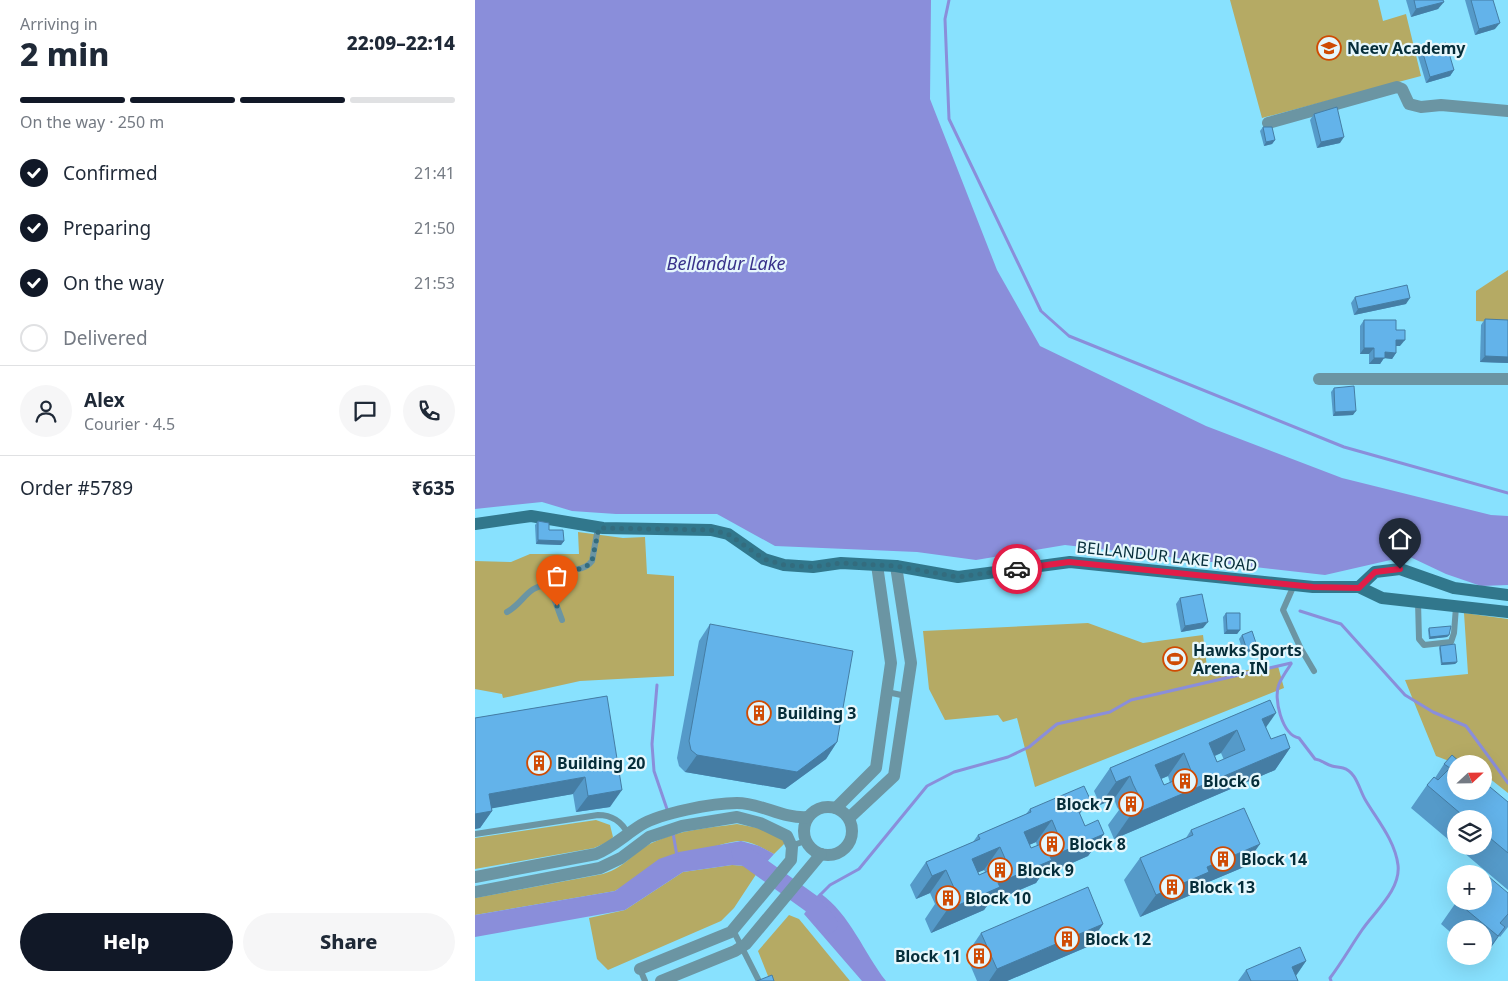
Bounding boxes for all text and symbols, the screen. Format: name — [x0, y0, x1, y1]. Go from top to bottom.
text: Arriving in — [20, 13, 98, 35]
text: 22:09–22:14 — [347, 30, 455, 56]
text: 2 min — [20, 32, 109, 75]
school or university icon: Neev Academy — [1316, 35, 1342, 61]
place label: Neev Academy — [1347, 37, 1466, 59]
text: On the way · 250 m — [20, 111, 164, 133]
icon: check — [20, 159, 48, 187]
text: Confirmed — [63, 160, 158, 186]
text: 21:41 — [414, 162, 455, 184]
icon: check — [20, 214, 48, 242]
text: Preparing — [63, 215, 151, 241]
text: 21:50 — [414, 217, 455, 239]
water label: Bellandur Lake — [667, 251, 785, 275]
icon: check — [20, 269, 48, 297]
text: On the way — [63, 270, 164, 296]
text: 21:53 — [414, 272, 455, 294]
text: Delivered — [63, 325, 148, 351]
button: person — [20, 385, 72, 437]
button: chat — [339, 385, 391, 437]
button: phone — [403, 385, 455, 437]
text: Alex — [84, 387, 125, 413]
text: Courier · 4.5 — [84, 413, 175, 435]
text: Order #5789 — [20, 475, 133, 501]
text: ₹635 — [412, 475, 455, 501]
pin — [1379, 518, 1421, 569]
icon: home — [1386, 525, 1414, 553]
street label: BELLANDUR LAKE ROAD — [1076, 536, 1258, 576]
courier — [992, 544, 1042, 594]
pin — [536, 555, 578, 606]
icon: car — [1003, 555, 1031, 583]
icon: bag — [543, 562, 571, 590]
place label: Hawks Sports Arena, IN — [1193, 639, 1302, 679]
sports icon: Hawks Sports Arena, IN — [1162, 646, 1188, 672]
building icon: Building 3 — [746, 700, 772, 726]
place label: Building 3 — [777, 702, 856, 724]
building icon: Building 20 — [526, 750, 552, 776]
place label: Building 20 — [557, 752, 645, 774]
north arrow — [1447, 755, 1493, 800]
map controls — [1447, 755, 1492, 965]
building icon: Block 6 — [1172, 768, 1198, 794]
place label: Block 6 — [1203, 770, 1260, 792]
building icon: Block 7 — [1118, 791, 1144, 817]
place label: Block 7 — [1056, 793, 1113, 815]
button: layers — [1447, 810, 1492, 855]
building icon: Block 8 — [1039, 831, 1065, 857]
place label: Block 8 — [1069, 833, 1126, 855]
building icon: Block 14 — [1210, 846, 1236, 872]
place label: Block 14 — [1241, 848, 1307, 870]
building icon: Block 9 — [987, 857, 1013, 883]
place label: Block 9 — [1017, 859, 1074, 881]
button: + — [1447, 865, 1492, 910]
building icon: Block 13 — [1159, 874, 1185, 900]
place label: Block 13 — [1189, 876, 1255, 898]
building icon: Block 10 — [935, 885, 961, 911]
place label: Block 10 — [965, 887, 1031, 909]
button: Help — [20, 913, 233, 971]
button: Share — [243, 913, 455, 971]
button: − — [1447, 920, 1492, 965]
building icon: Block 12 — [1054, 926, 1080, 952]
place label: Block 12 — [1085, 928, 1151, 950]
building icon: Block 11 — [966, 943, 992, 969]
place label: Block 11 — [895, 945, 961, 967]

